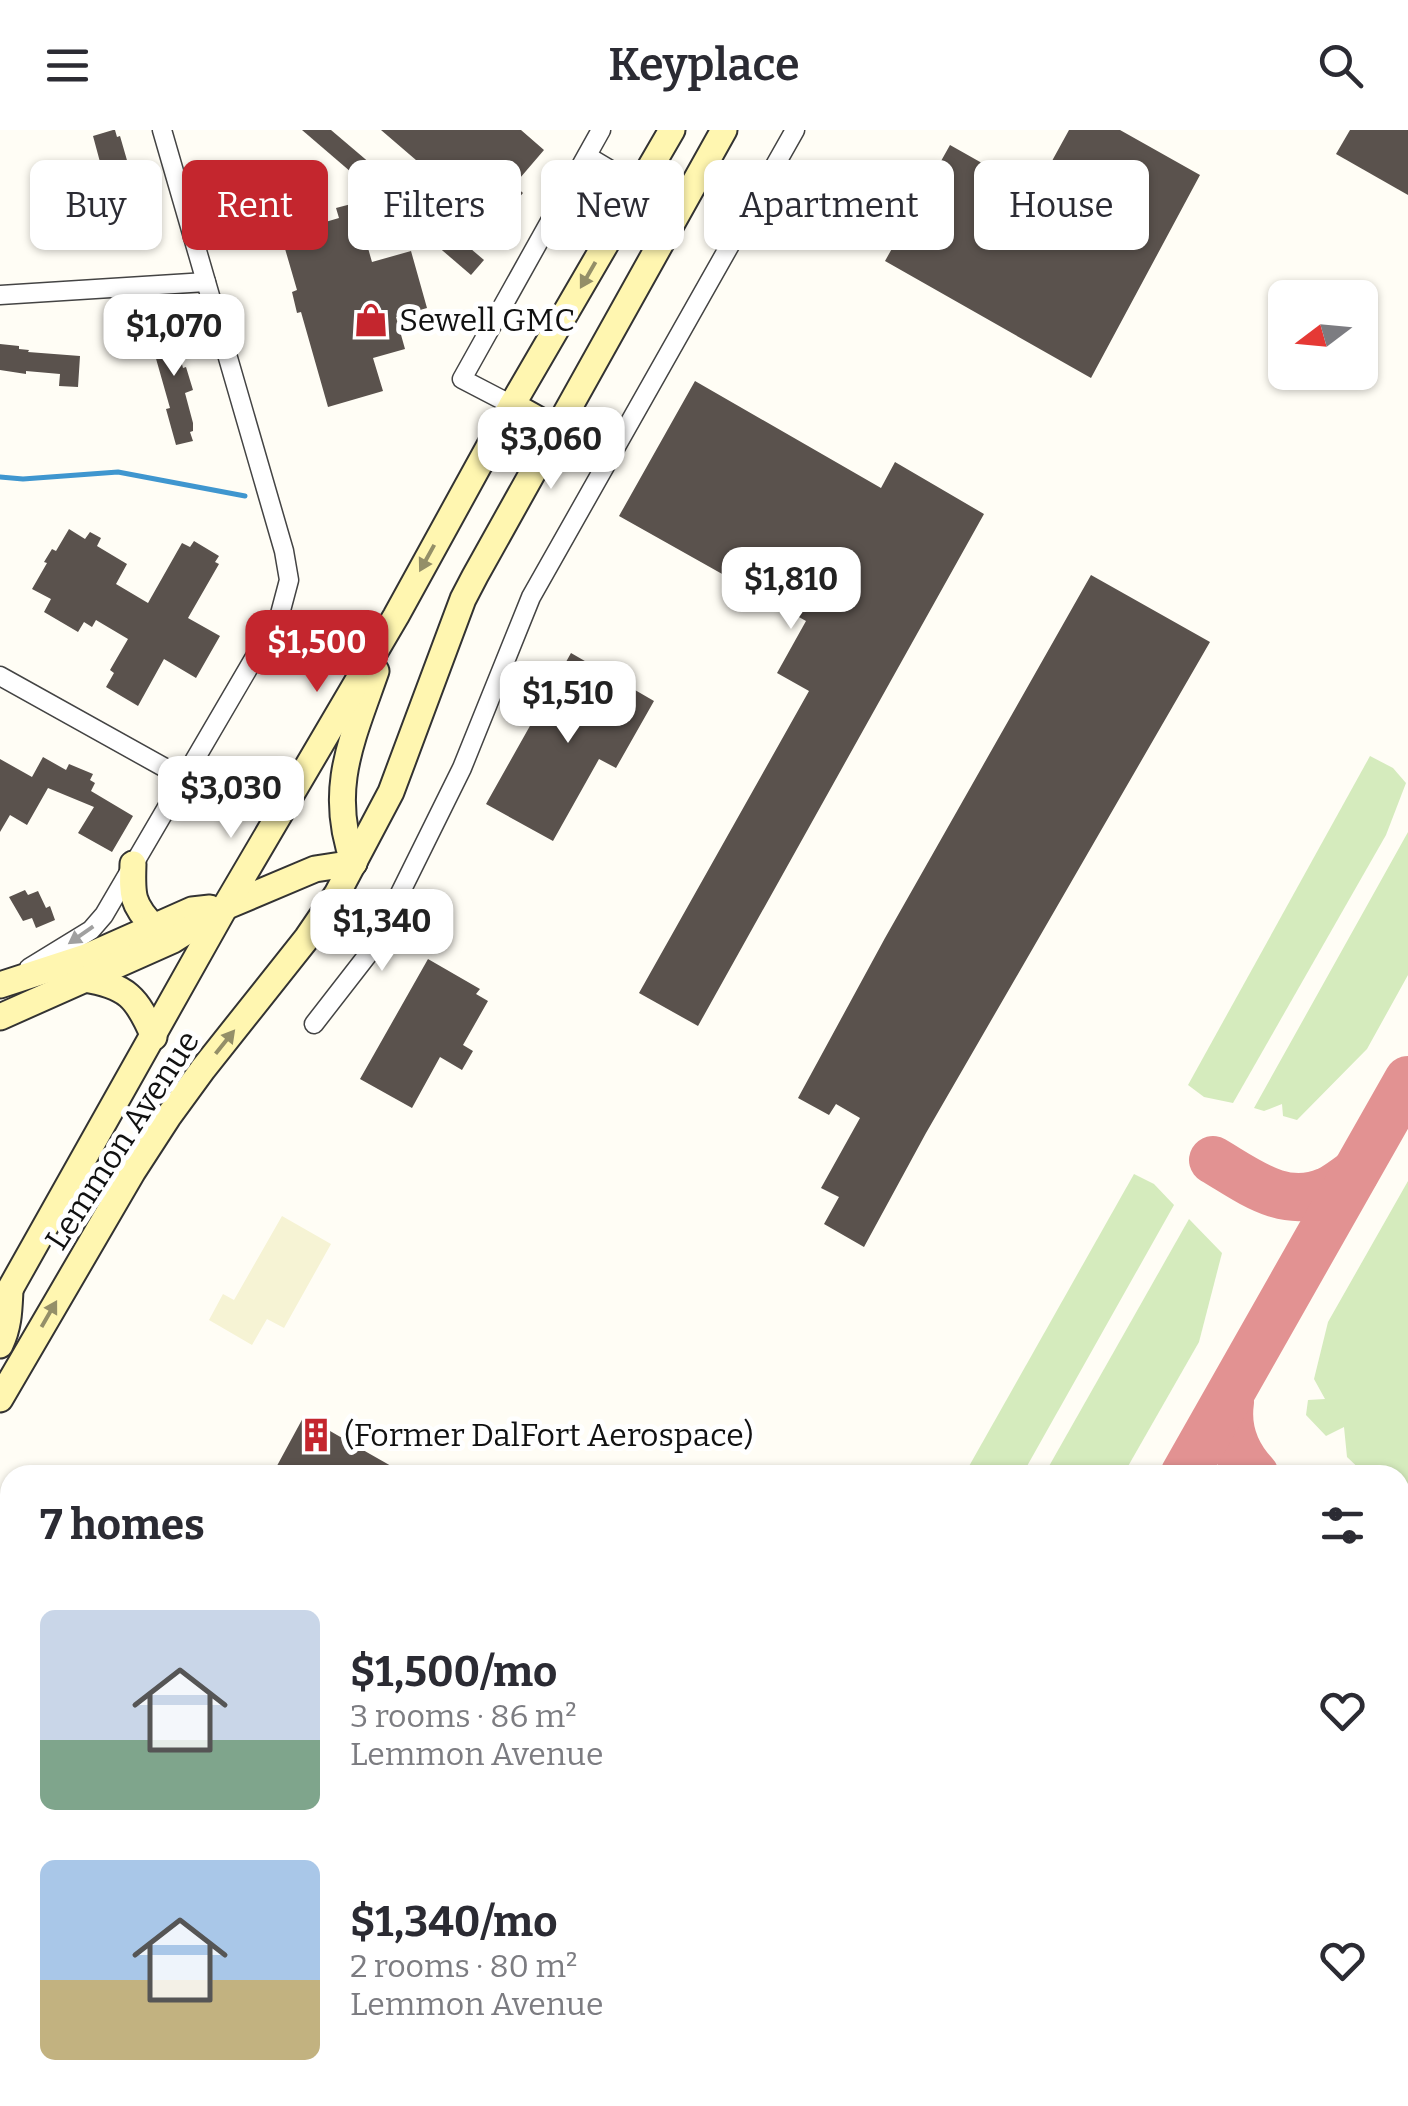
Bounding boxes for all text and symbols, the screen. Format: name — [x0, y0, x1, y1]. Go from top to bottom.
icon: menu — [40, 38, 95, 93]
text: Keyplace — [608, 38, 800, 92]
icon: search — [1313, 38, 1368, 93]
chip: Buy — [30, 160, 162, 250]
chip: Rent — [182, 160, 328, 250]
chip: Filters — [348, 160, 521, 250]
chip: New — [541, 160, 684, 250]
chip: Apartment — [704, 160, 954, 250]
chip: House — [974, 160, 1149, 250]
one-way arrow — [580, 261, 597, 289]
north arrow — [1268, 280, 1378, 390]
map controls — [1268, 280, 1378, 390]
pin: $1,070 — [93, 294, 255, 379]
shop icon: Sewell GMC — [352, 301, 390, 339]
place label: Sewell GMC — [399, 301, 575, 339]
text: $1,070 — [125, 307, 223, 345]
pin: $3,060 — [470, 407, 632, 492]
text: $3,060 — [500, 420, 602, 458]
one-way arrow — [419, 543, 436, 572]
pin: $1,810 — [710, 547, 872, 632]
text: $1,810 — [744, 560, 838, 598]
pin: $1,500 — [236, 610, 398, 695]
text: $1,500 — [267, 623, 367, 661]
pin: $1,510 — [487, 661, 649, 746]
text: $1,510 — [522, 674, 614, 712]
pin: $3,030 — [150, 756, 312, 841]
text: $3,030 — [180, 769, 282, 807]
pin: $1,340 — [301, 889, 463, 974]
text: $1,340 — [332, 902, 432, 940]
one-way arrow — [67, 925, 94, 944]
street label: Lemmon Avenue — [37, 1023, 207, 1257]
one-way arrow — [214, 1029, 235, 1054]
one-way arrow — [40, 1300, 57, 1329]
building icon: (Former DalFort Aerospace) — [297, 1416, 335, 1454]
place label: (Former DalFort Aerospace) — [344, 1416, 754, 1454]
icon: filters — [1315, 1498, 1370, 1553]
text: 7 homes — [40, 1500, 205, 1550]
text: $1,500/mo — [350, 1647, 557, 1697]
icon: home — [120, 1650, 240, 1770]
icon: heart — [1315, 1683, 1370, 1738]
text: 3 rooms · 86 m² — [350, 1697, 577, 1735]
text: Lemmon Avenue — [350, 1735, 603, 1773]
text: $1,340/mo — [350, 1897, 557, 1947]
icon: home — [120, 1900, 240, 2020]
icon: heart — [1315, 1933, 1370, 1988]
text: 2 rooms · 80 m² — [350, 1947, 577, 1985]
text: Lemmon Avenue — [350, 1985, 603, 2023]

